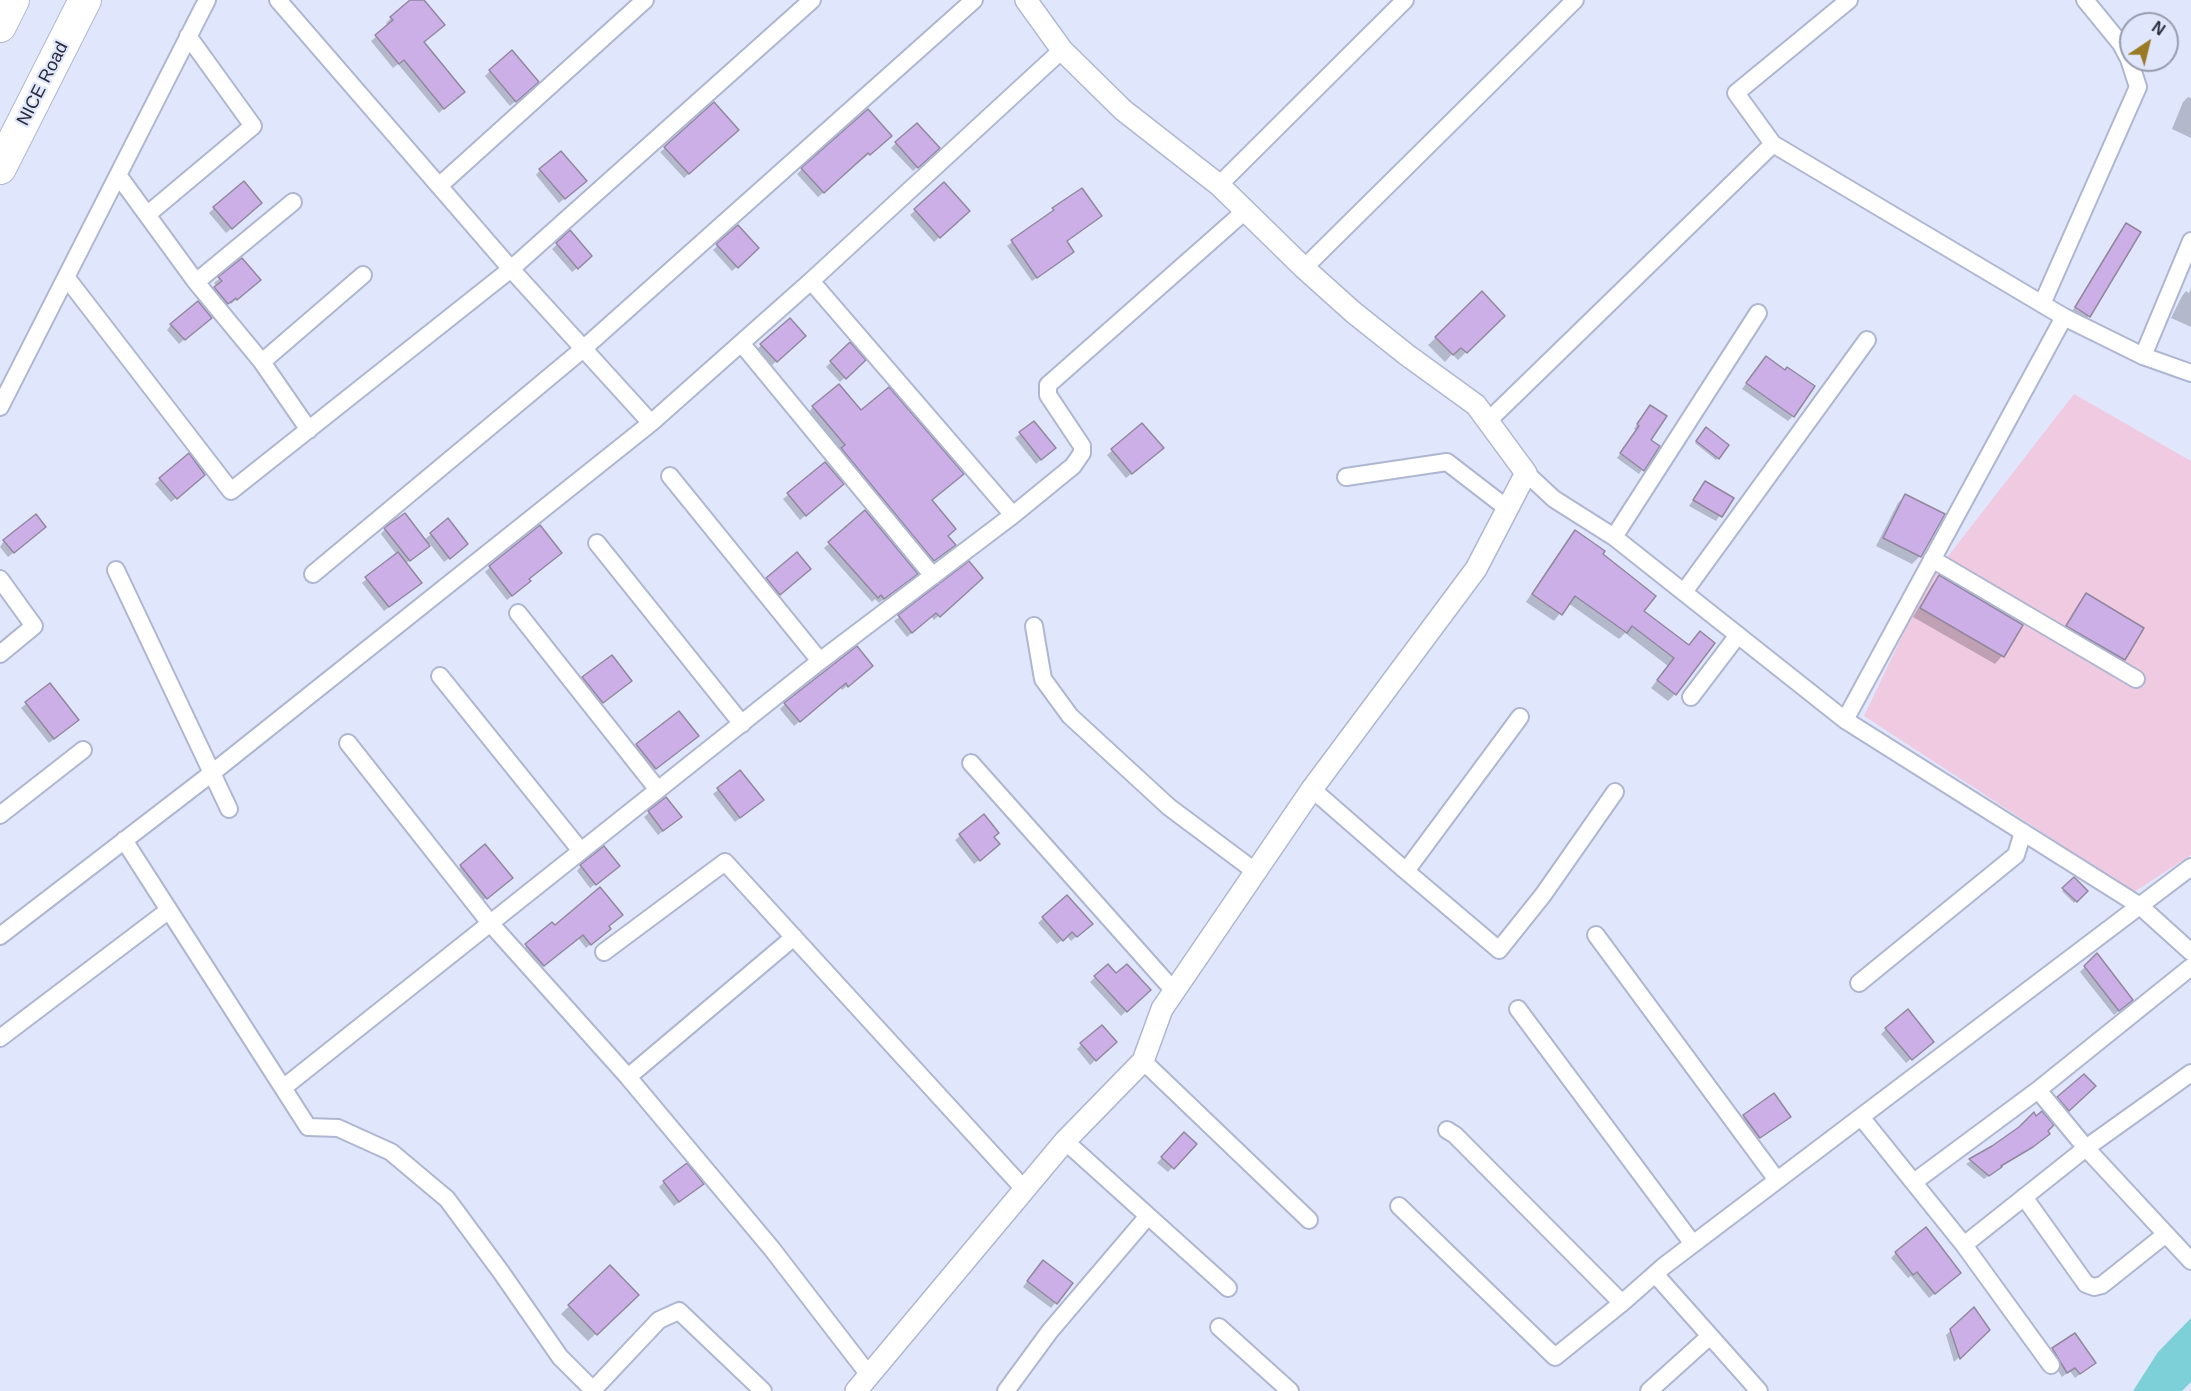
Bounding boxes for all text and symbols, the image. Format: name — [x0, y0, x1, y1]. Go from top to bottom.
north arrow — [2119, 12, 2179, 72]
text: N — [2149, 18, 2168, 39]
street label: NICE Road — [13, 39, 73, 129]

